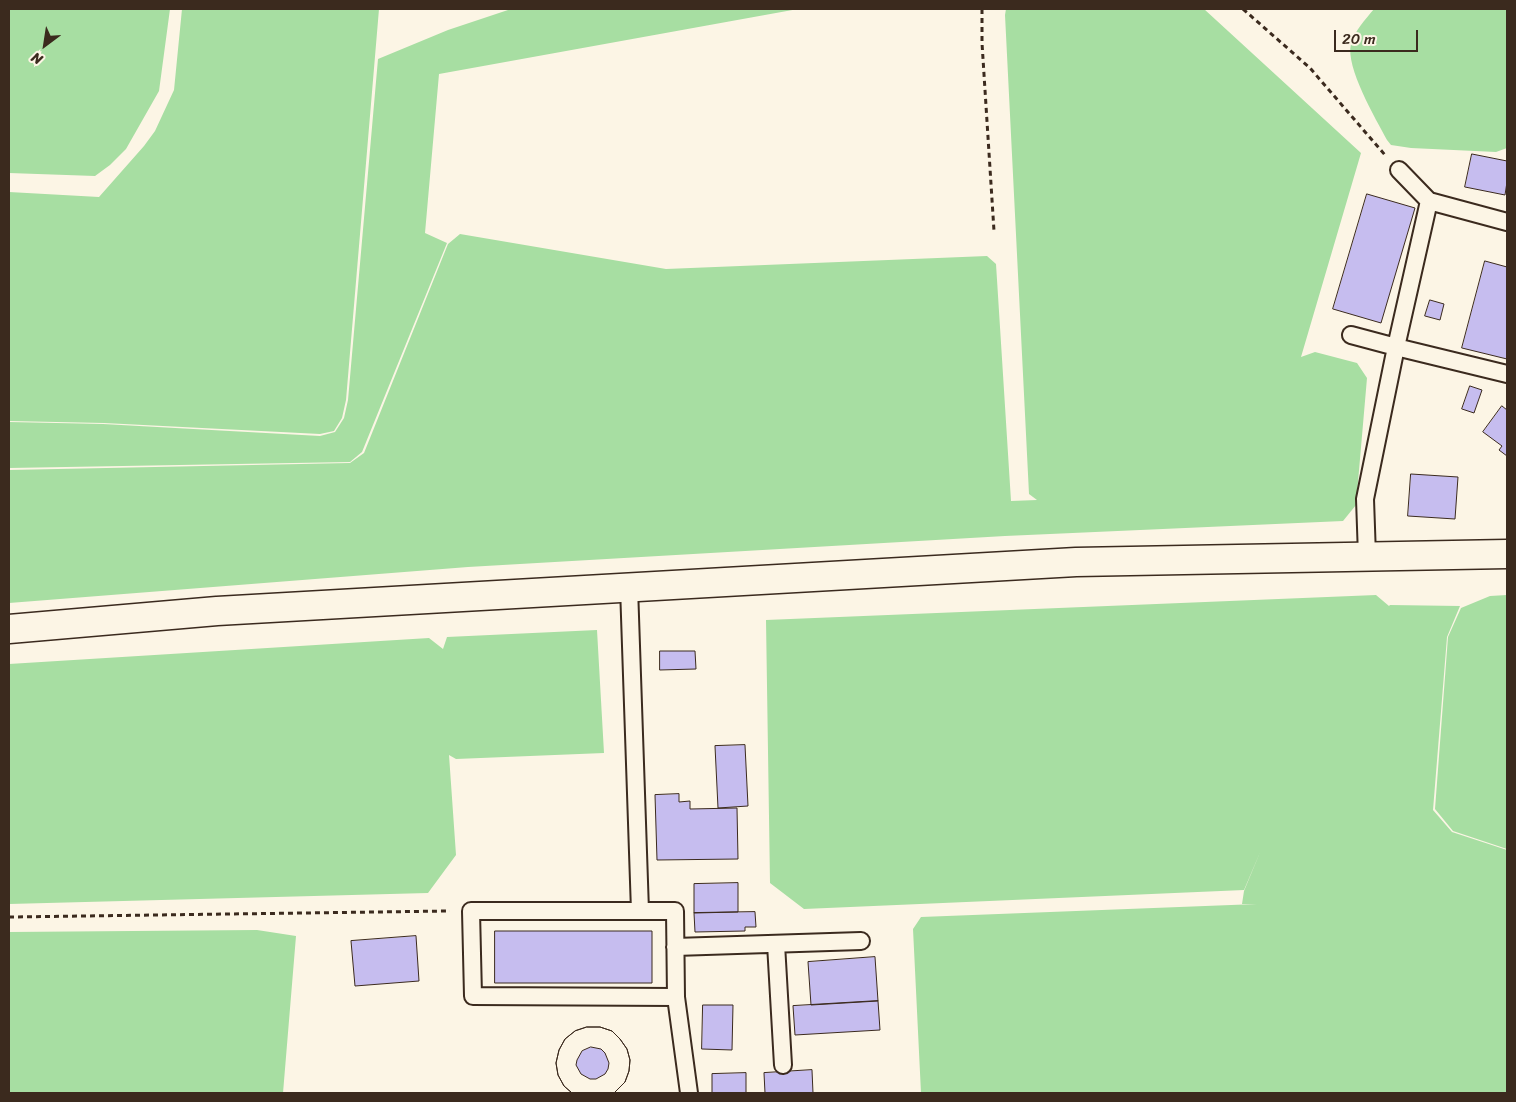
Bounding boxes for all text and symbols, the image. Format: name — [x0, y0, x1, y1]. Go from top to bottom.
north arrow — [20, 20, 70, 70]
scale bar — [1336, 20, 1420, 52]
text: 20 m — [1342, 26, 1376, 52]
text: N — [26, 45, 48, 72]

